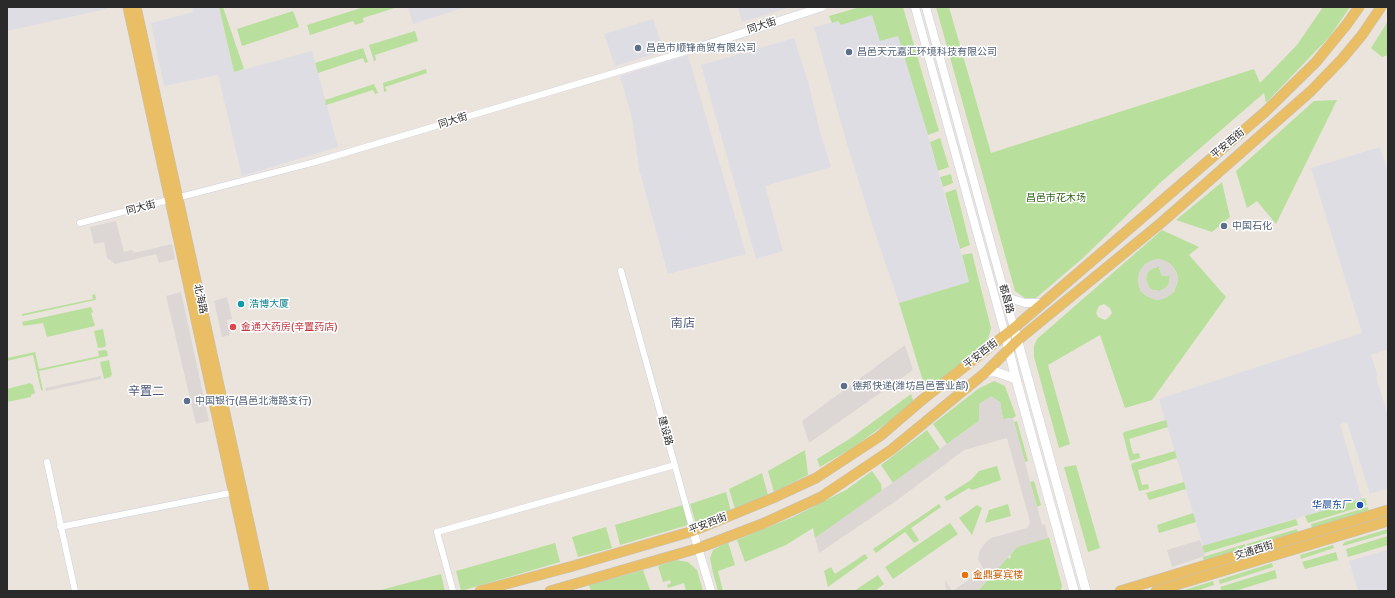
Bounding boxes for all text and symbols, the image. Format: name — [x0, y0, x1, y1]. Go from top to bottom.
street label: 同大街 — [746, 16, 778, 36]
place label: 昌邑市顺锋商贸有限公司 — [646, 42, 756, 54]
marker: 昌邑市顺锋商贸有限公司 — [633, 43, 643, 53]
place label: 昌邑天元嘉汇环境科技有限公司 — [857, 46, 997, 58]
marker: 昌邑天元嘉汇环境科技有限公司 — [844, 47, 854, 57]
street label: 同大街 — [437, 111, 469, 131]
street label: 平安西街 — [1209, 127, 1247, 161]
park label: 昌邑市花木场 — [1026, 192, 1086, 204]
street label: 同大街 — [125, 199, 157, 217]
place label: 中国石化 — [1232, 220, 1272, 232]
marker: 中国石化 — [1219, 221, 1229, 231]
street label: 北海路 — [191, 283, 209, 315]
street label: 都昌路 — [996, 283, 1016, 315]
place label: 浩博大厦 — [249, 298, 289, 310]
marker: 浩博大厦 — [236, 299, 246, 309]
district label: 南店 — [671, 317, 695, 331]
place label: 金通大药房(辛置药店) — [241, 321, 338, 333]
marker: 金通大药房(辛置药店) — [228, 322, 238, 332]
street label: 平安西街 — [962, 337, 1000, 371]
place label: 德邦快递(潍坊昌邑营业部) — [852, 380, 969, 392]
marker: 德邦快递(潍坊昌邑营业部) — [839, 381, 849, 391]
district label: 辛置二 — [128, 385, 164, 399]
place label: 中国银行(昌邑北海路支行) — [195, 395, 312, 407]
marker: 中国银行(昌邑北海路支行) — [182, 396, 192, 406]
street label: 建设路 — [655, 415, 675, 447]
place label: 华晨东厂 — [1312, 499, 1352, 511]
marker: 华晨东厂 — [1355, 500, 1365, 510]
street label: 平安西街 — [687, 511, 729, 537]
street label: 交通西街 — [1233, 539, 1275, 563]
place label: 金鼎宴宾楼 — [973, 569, 1023, 581]
marker: 金鼎宴宾楼 — [960, 570, 970, 580]

